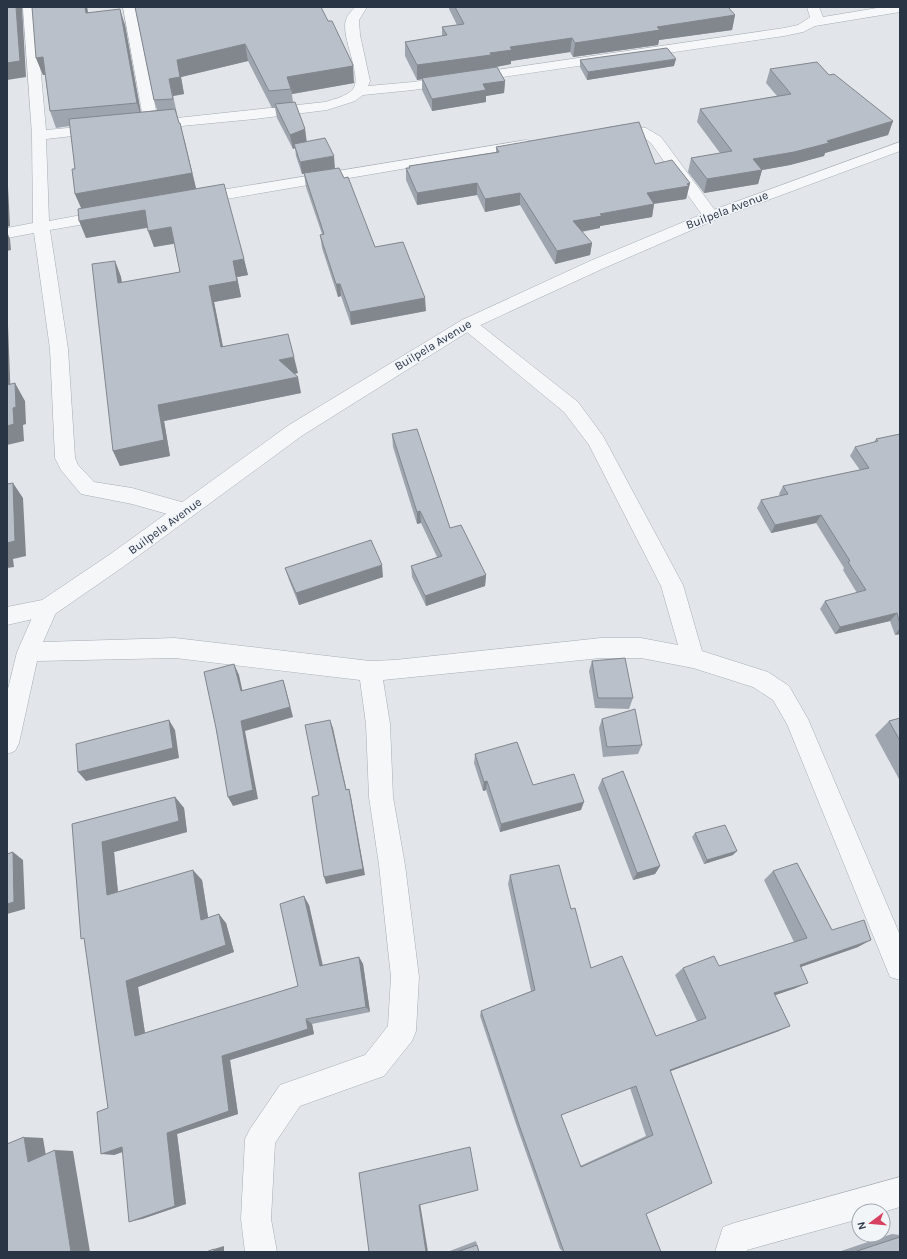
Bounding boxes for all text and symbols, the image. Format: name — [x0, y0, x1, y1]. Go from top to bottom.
street label: Builpela Avenue — [684, 188, 770, 232]
street label: Builpela Avenue — [392, 317, 474, 373]
street label: Builpela Avenue — [126, 495, 204, 557]
north arrow — [851, 1203, 891, 1243]
text: N — [855, 1220, 869, 1231]

